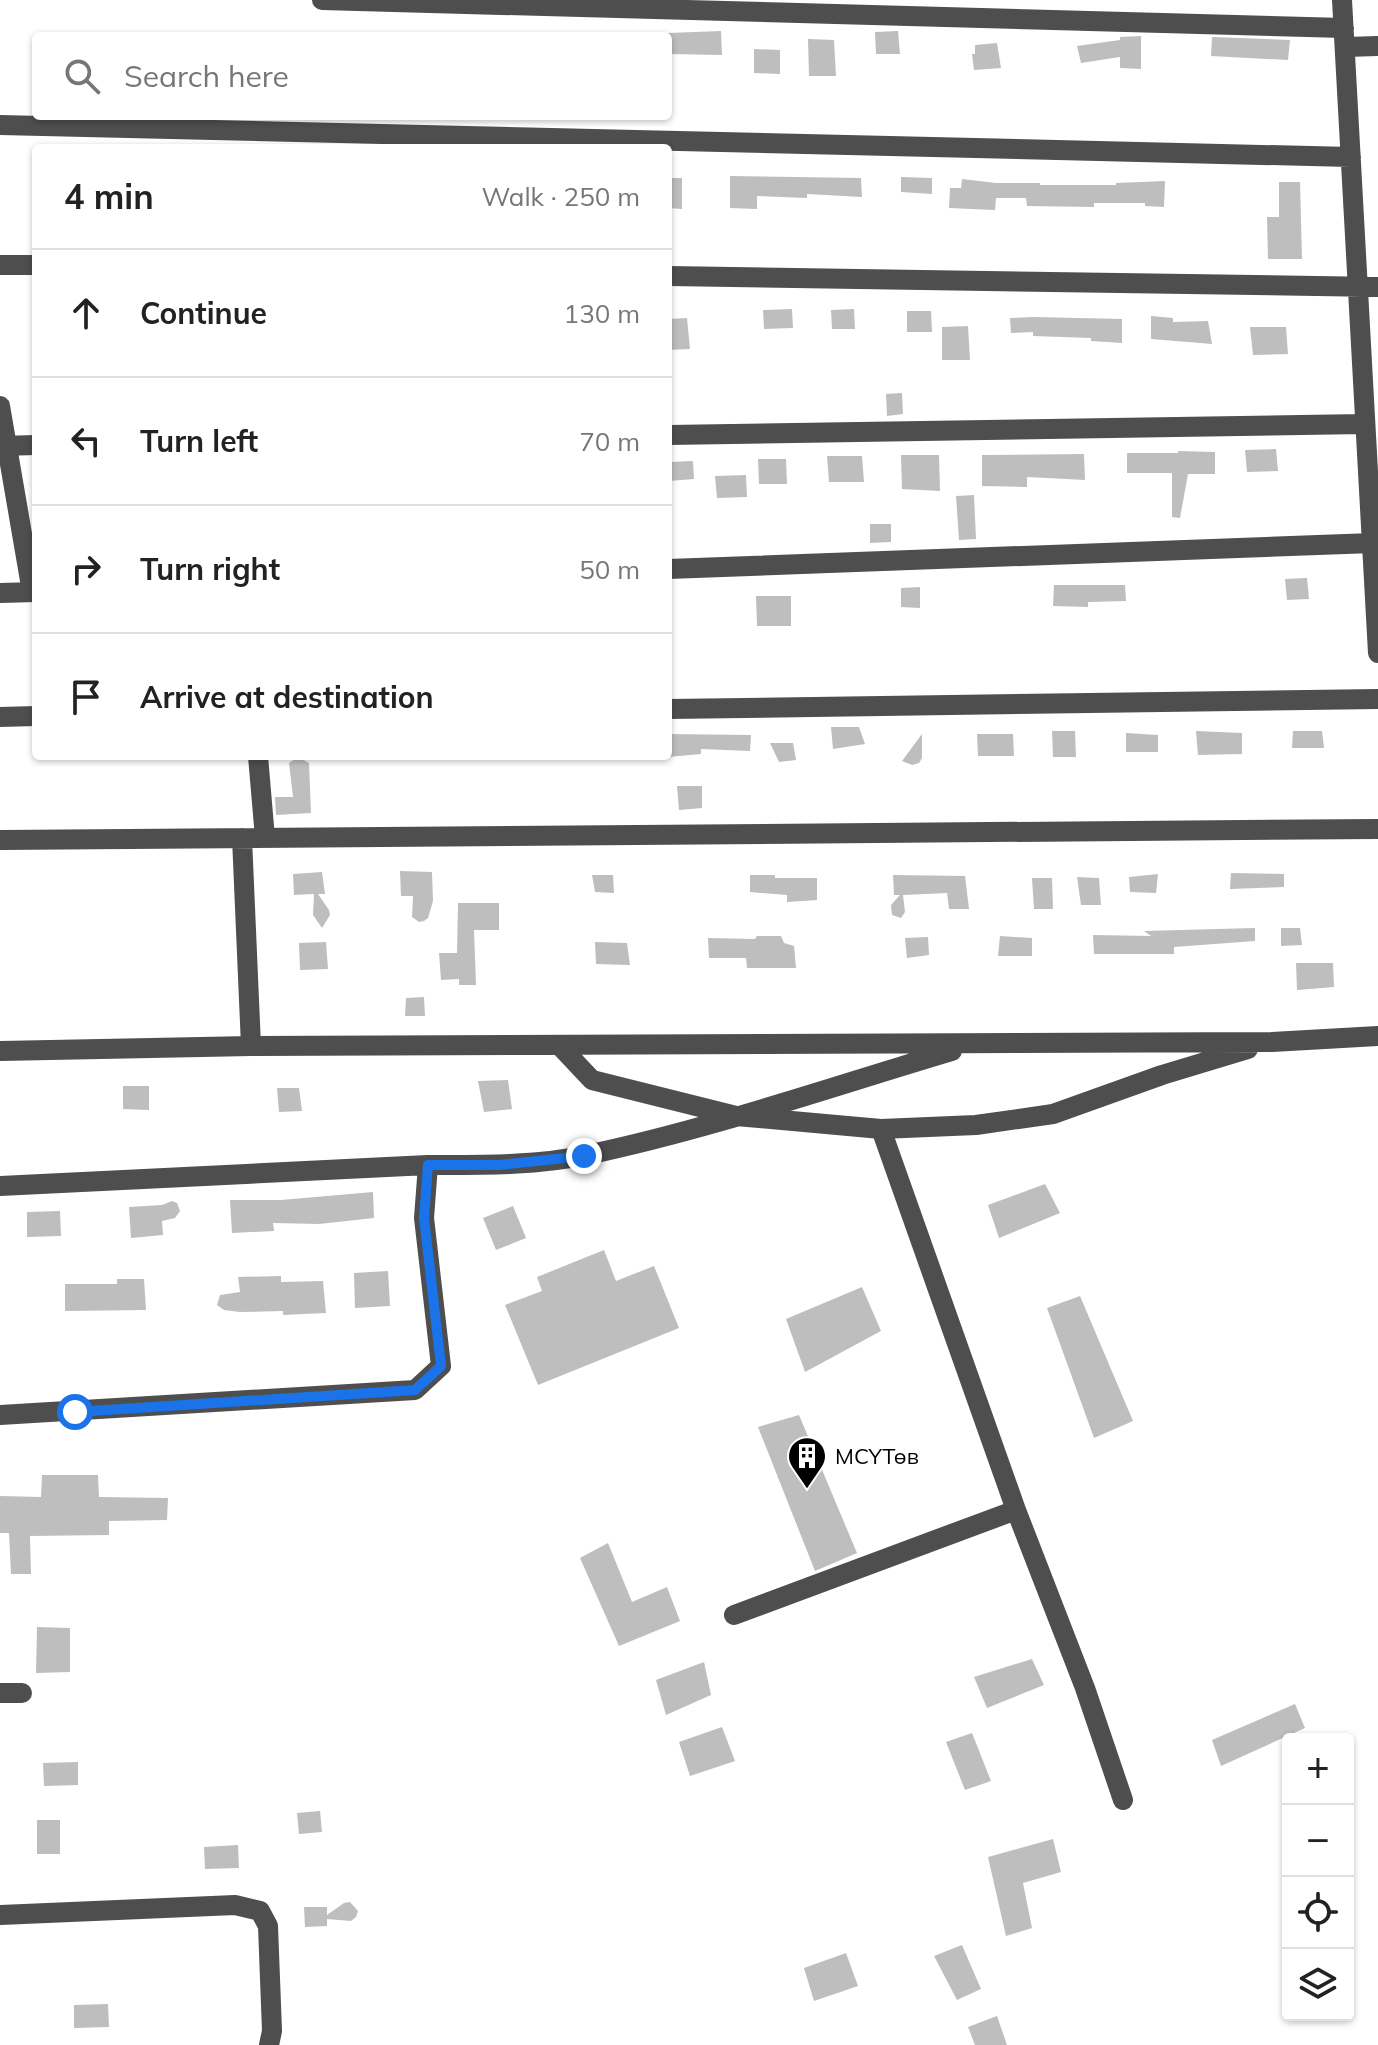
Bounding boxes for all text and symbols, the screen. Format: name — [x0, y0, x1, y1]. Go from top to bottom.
search box — [32, 32, 672, 120]
icon: search — [60, 54, 104, 98]
text: Search here — [124, 57, 289, 95]
text: 4 min — [64, 175, 154, 218]
text: Walk · 250 m — [481, 180, 640, 213]
icon: ahead — [64, 291, 108, 335]
text: Continue — [140, 294, 267, 332]
text: 130 m — [564, 297, 640, 330]
icon: left — [64, 419, 108, 463]
text: Turn left — [140, 422, 258, 460]
text: 70 m — [579, 425, 640, 458]
icon: right — [64, 547, 108, 591]
text: Turn right — [140, 550, 280, 588]
text: 50 m — [579, 553, 640, 586]
icon: arrive — [64, 675, 108, 719]
text: Arrive at destination — [140, 678, 434, 716]
route end — [566, 1138, 602, 1174]
route start — [57, 1394, 93, 1430]
building icon: МСҮТөв — [786, 1435, 828, 1490]
place label: МСҮТөв — [835, 1442, 919, 1470]
map controls — [1282, 1733, 1354, 2021]
button: + — [1282, 1733, 1354, 1805]
button: − — [1282, 1805, 1354, 1877]
button: locate — [1282, 1877, 1354, 1949]
button: layers — [1282, 1949, 1354, 2021]

